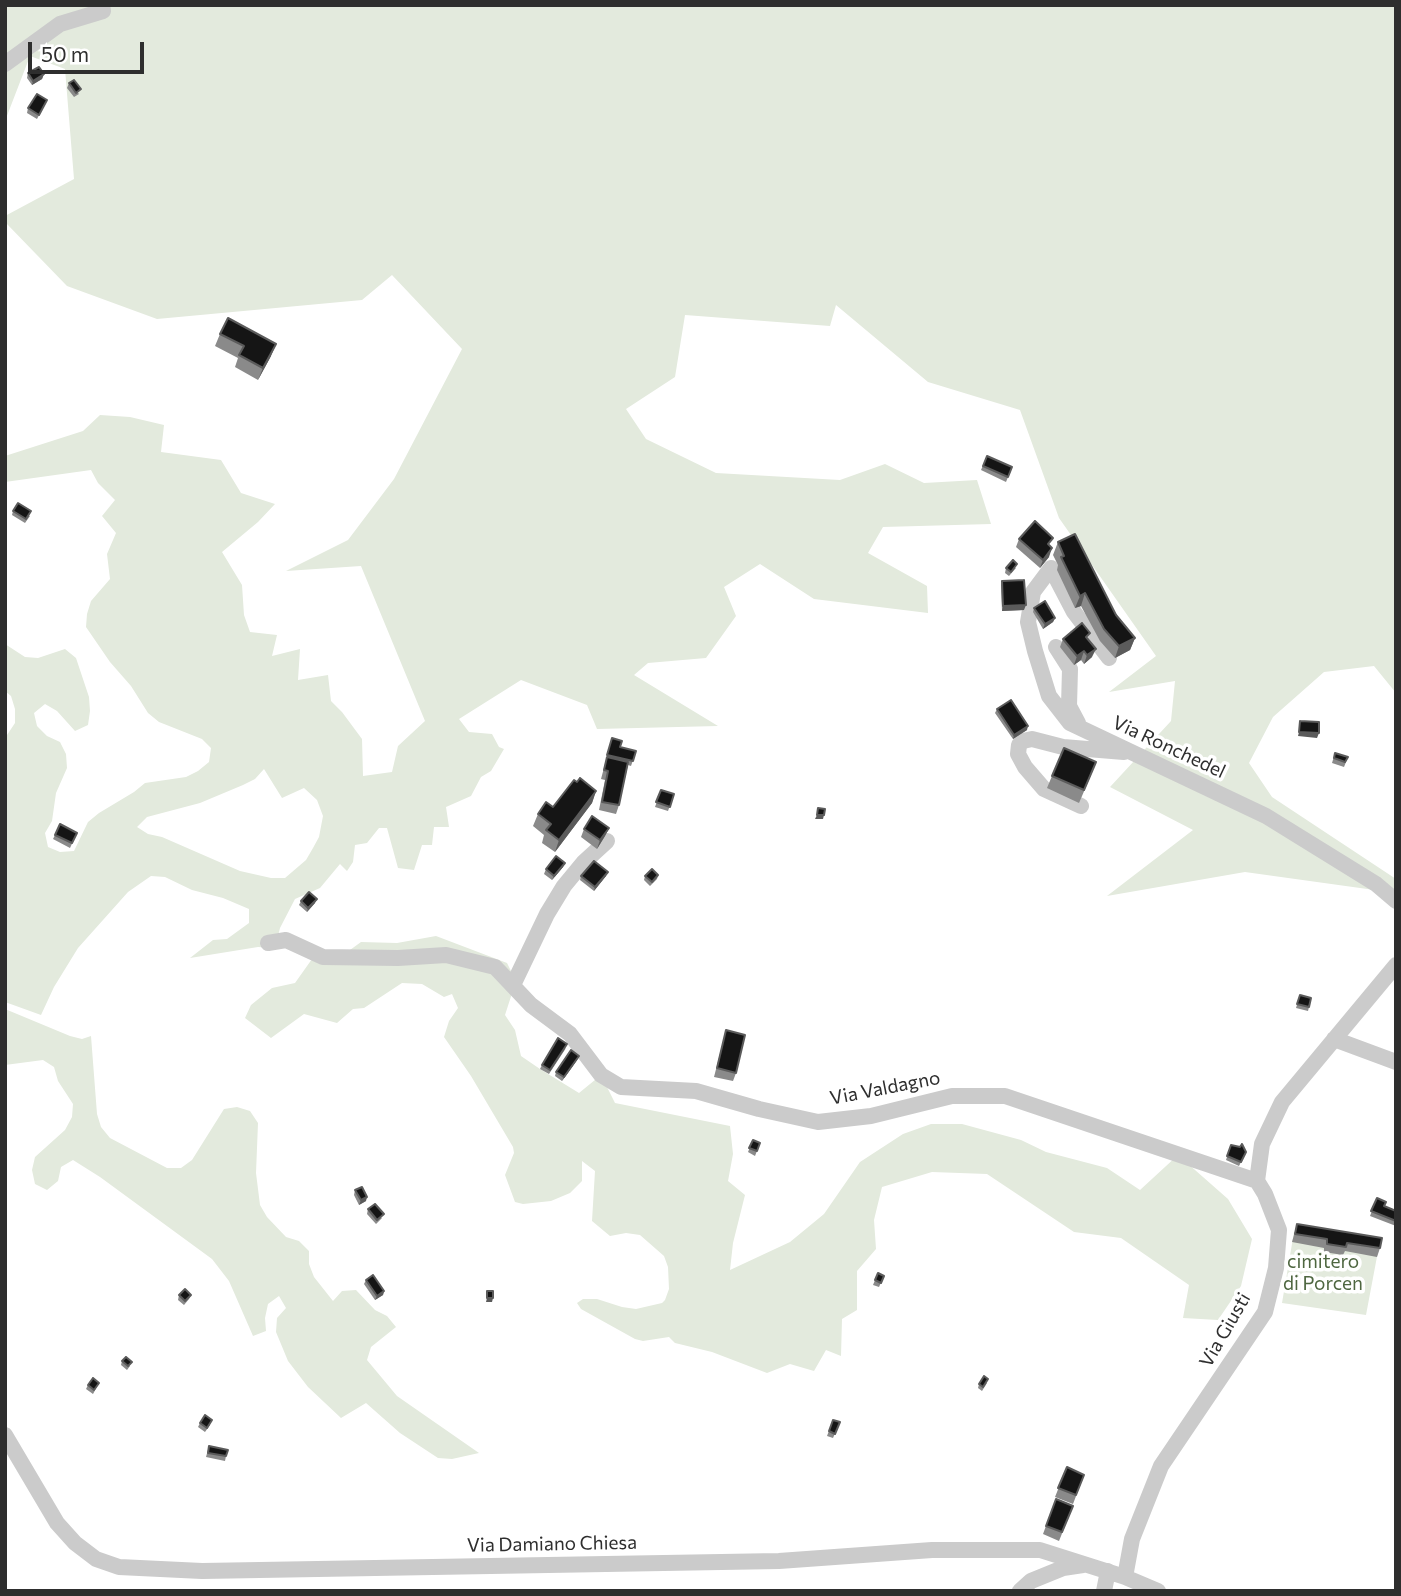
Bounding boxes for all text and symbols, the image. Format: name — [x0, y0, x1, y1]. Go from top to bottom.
scale bar — [32, 28, 147, 72]
text: 50 m — [41, 41, 89, 66]
street label: Via Ronchedel — [1109, 711, 1229, 783]
street label: Via Valdagno — [828, 1066, 942, 1110]
park label: cimitero di Porcen — [1283, 1251, 1363, 1295]
street label: Via Giusti — [1195, 1289, 1255, 1371]
street label: Via Damiano Chiesa — [467, 1531, 637, 1557]

